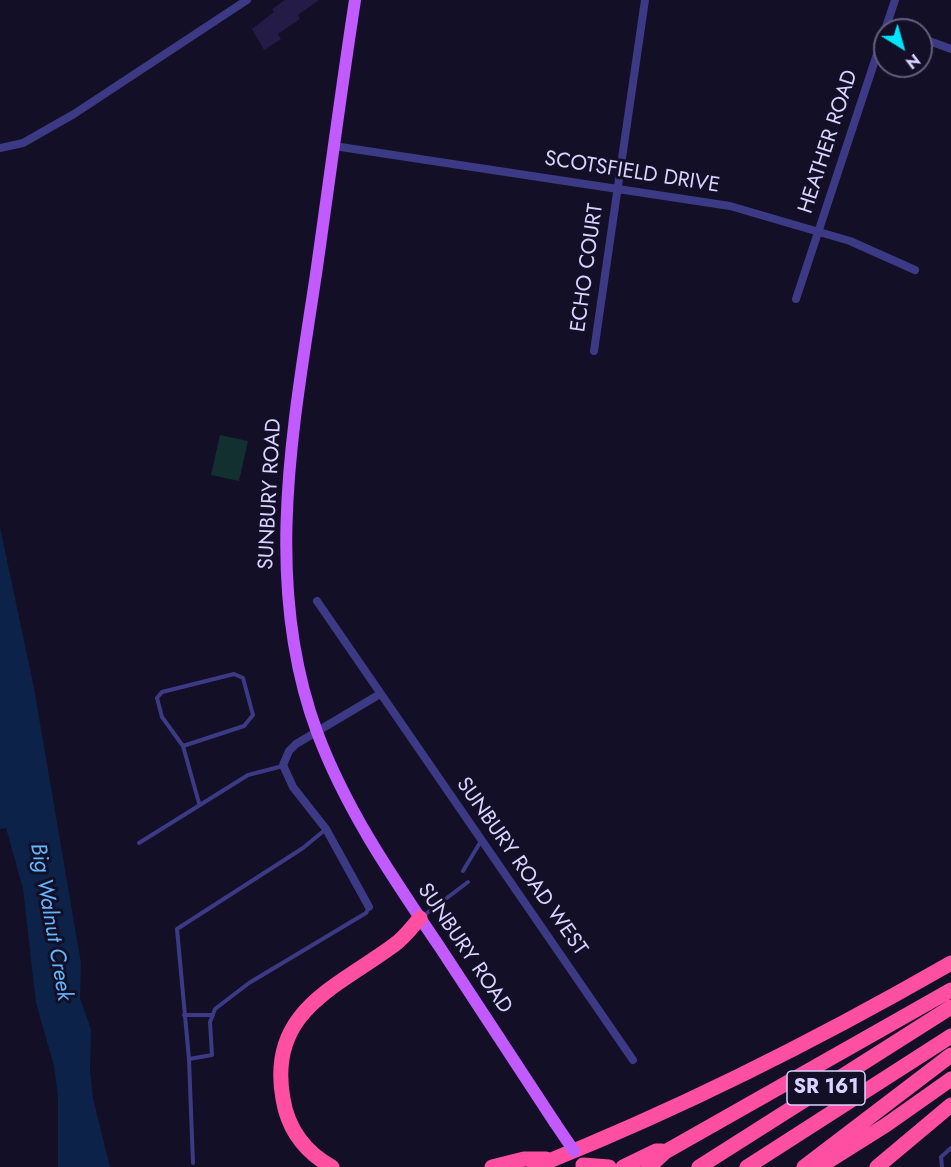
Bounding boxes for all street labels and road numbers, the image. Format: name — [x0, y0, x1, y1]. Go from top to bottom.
street label: HEATHER ROAD — [794, 67, 864, 217]
street label: SCOTSFIELD DRIVE — [543, 147, 721, 199]
street label: ECHO COURT — [567, 202, 609, 334]
street label: SUNBURY ROAD — [254, 418, 288, 570]
street label: SUNBURY ROAD WEST — [450, 773, 592, 961]
street label: SUNBURY ROAD — [411, 879, 517, 1019]
road number: SR 161 — [787, 1071, 865, 1105]

